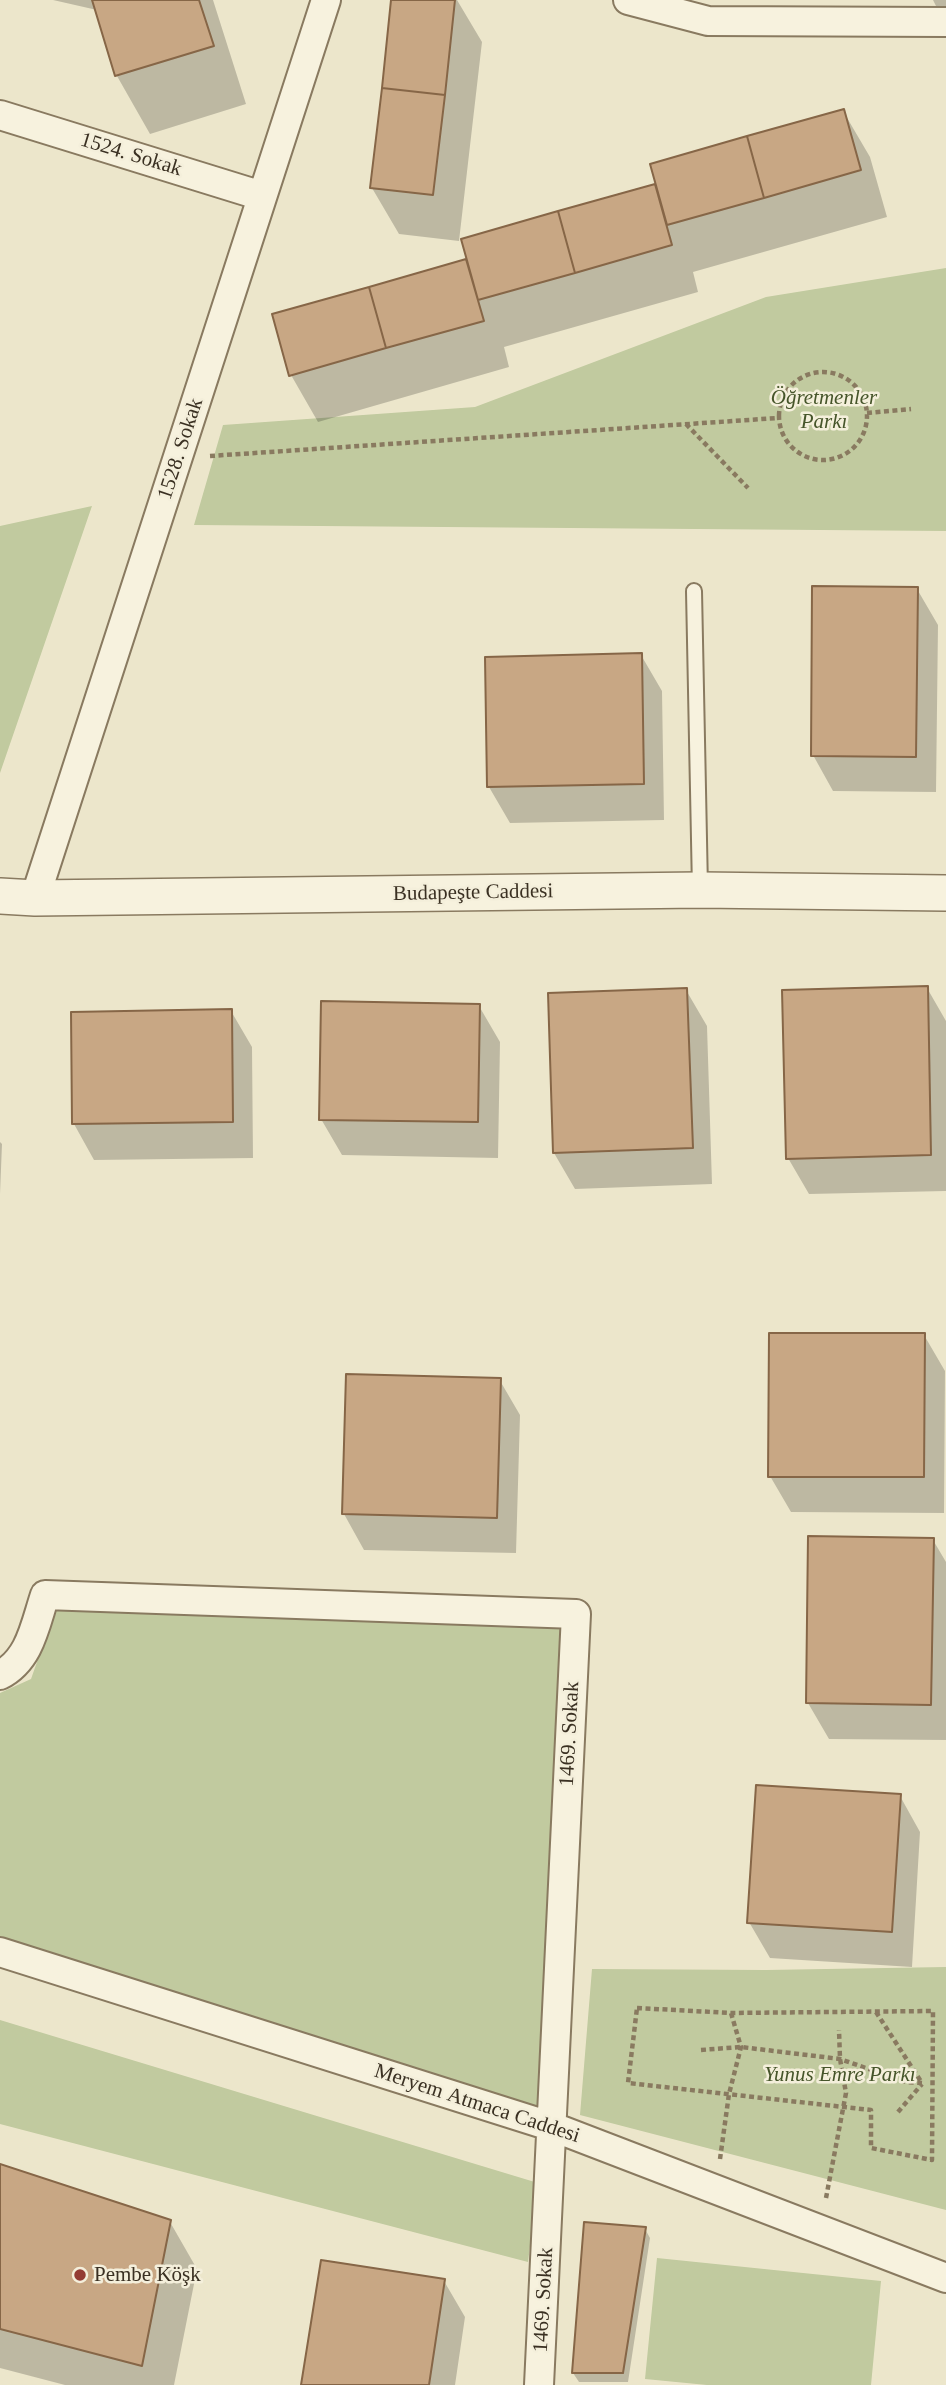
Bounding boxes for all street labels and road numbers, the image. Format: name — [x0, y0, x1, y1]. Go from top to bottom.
street label: 1524. Sokak — [77, 128, 185, 182]
street label: 1528. Sokak — [153, 395, 209, 503]
street label: Budapeşte Caddesi — [393, 879, 553, 907]
street label: 1469. Sokak — [555, 1681, 585, 1787]
street label: Meryem Atmaca Caddesi — [371, 2059, 583, 2149]
street label: 1469. Sokak — [529, 2247, 559, 2353]

